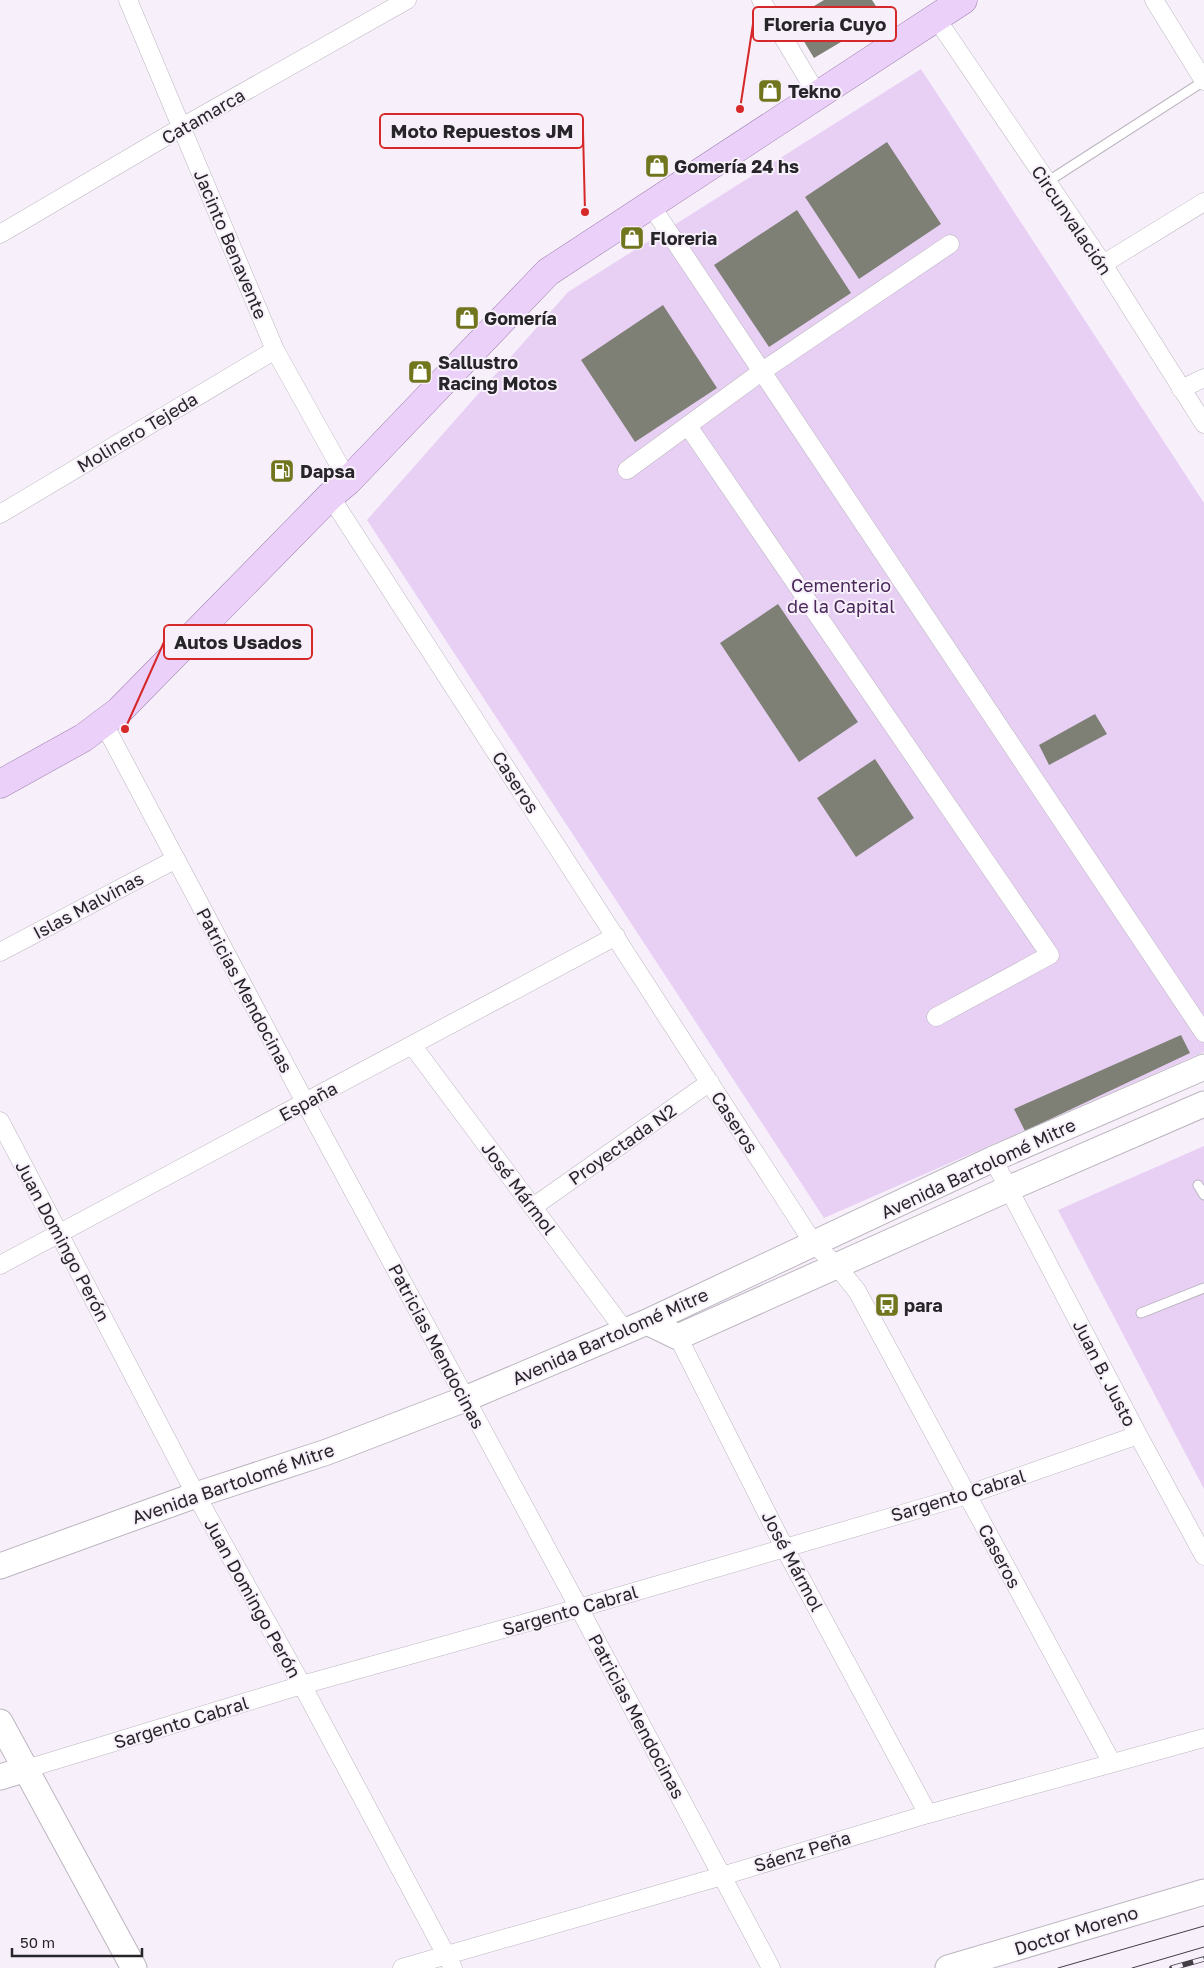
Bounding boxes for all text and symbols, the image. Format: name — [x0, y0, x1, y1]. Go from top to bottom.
callout: Floreria Cuyo — [753, 7, 896, 41]
text: Floreria Cuyo — [764, 12, 886, 35]
shop icon: Tekno — [757, 78, 783, 104]
place label: Tekno — [788, 80, 841, 102]
street label: Catamarca — [157, 83, 249, 149]
callout: Moto Repuestos JM — [380, 114, 583, 148]
text: Moto Repuestos JM — [391, 119, 573, 142]
shop icon: Gomería 24 hs — [644, 153, 670, 179]
place label: Gomería 24 hs — [674, 155, 799, 177]
street label: Circunvalación — [1027, 161, 1117, 279]
street label: Jacinto Benavente — [190, 166, 272, 322]
shop icon: Floreria — [619, 225, 645, 251]
place label: Floreria — [650, 227, 717, 249]
shop icon: Gomería — [454, 305, 480, 331]
place label: Gomería — [484, 307, 557, 329]
place label: Sallustro Racing Motos — [438, 351, 557, 394]
shop icon: Sallustro Racing Motos — [407, 359, 433, 385]
street label: Molinero Tejeda — [73, 387, 201, 477]
fuel station icon: Dapsa — [269, 458, 295, 484]
place label: Dapsa — [300, 460, 355, 482]
park label: Cementerio de la Capital — [787, 574, 895, 617]
callout: Autos Usados — [164, 625, 312, 659]
text: Autos Usados — [174, 630, 302, 653]
street label: Caseros — [488, 747, 544, 817]
street label: Islas Malvinas — [29, 867, 147, 943]
street label: Patricias Mendocinas — [192, 904, 298, 1076]
street label: España — [275, 1076, 341, 1126]
street label: Caseros — [707, 1087, 763, 1157]
street label: Proyectada N2 — [564, 1099, 680, 1189]
street label: Avenida Bartolomé Mitre — [877, 1113, 1079, 1223]
street label: José Mármol — [477, 1137, 561, 1239]
street label: Juan Domingo Perón — [11, 1157, 115, 1325]
street label: Patricias Mendocinas — [384, 1260, 490, 1432]
street label: Avenida Bartolomé Mitre — [508, 1283, 712, 1389]
bus stop icon: para — [874, 1292, 900, 1318]
place label: para — [904, 1294, 943, 1316]
street label: Juan B. Justo — [1069, 1316, 1141, 1430]
street label: Avenida Bartolomé Mitre — [129, 1438, 337, 1528]
street label: Sargento Cabral — [888, 1464, 1028, 1526]
street label: José Mármol — [757, 1507, 829, 1615]
street label: Juan Domingo Perón — [200, 1514, 306, 1682]
street label: Caseros — [974, 1520, 1026, 1592]
street label: Sargento Cabral — [500, 1580, 640, 1640]
street label: Patricias Mendocinas — [584, 1630, 690, 1802]
street label: Sargento Cabral — [111, 1691, 251, 1753]
street label: Sáenz Peña — [751, 1826, 853, 1876]
street label: Doctor Moreno — [1011, 1901, 1141, 1959]
scale bar — [12, 1926, 142, 1958]
text: 50 m — [20, 1933, 55, 1951]

